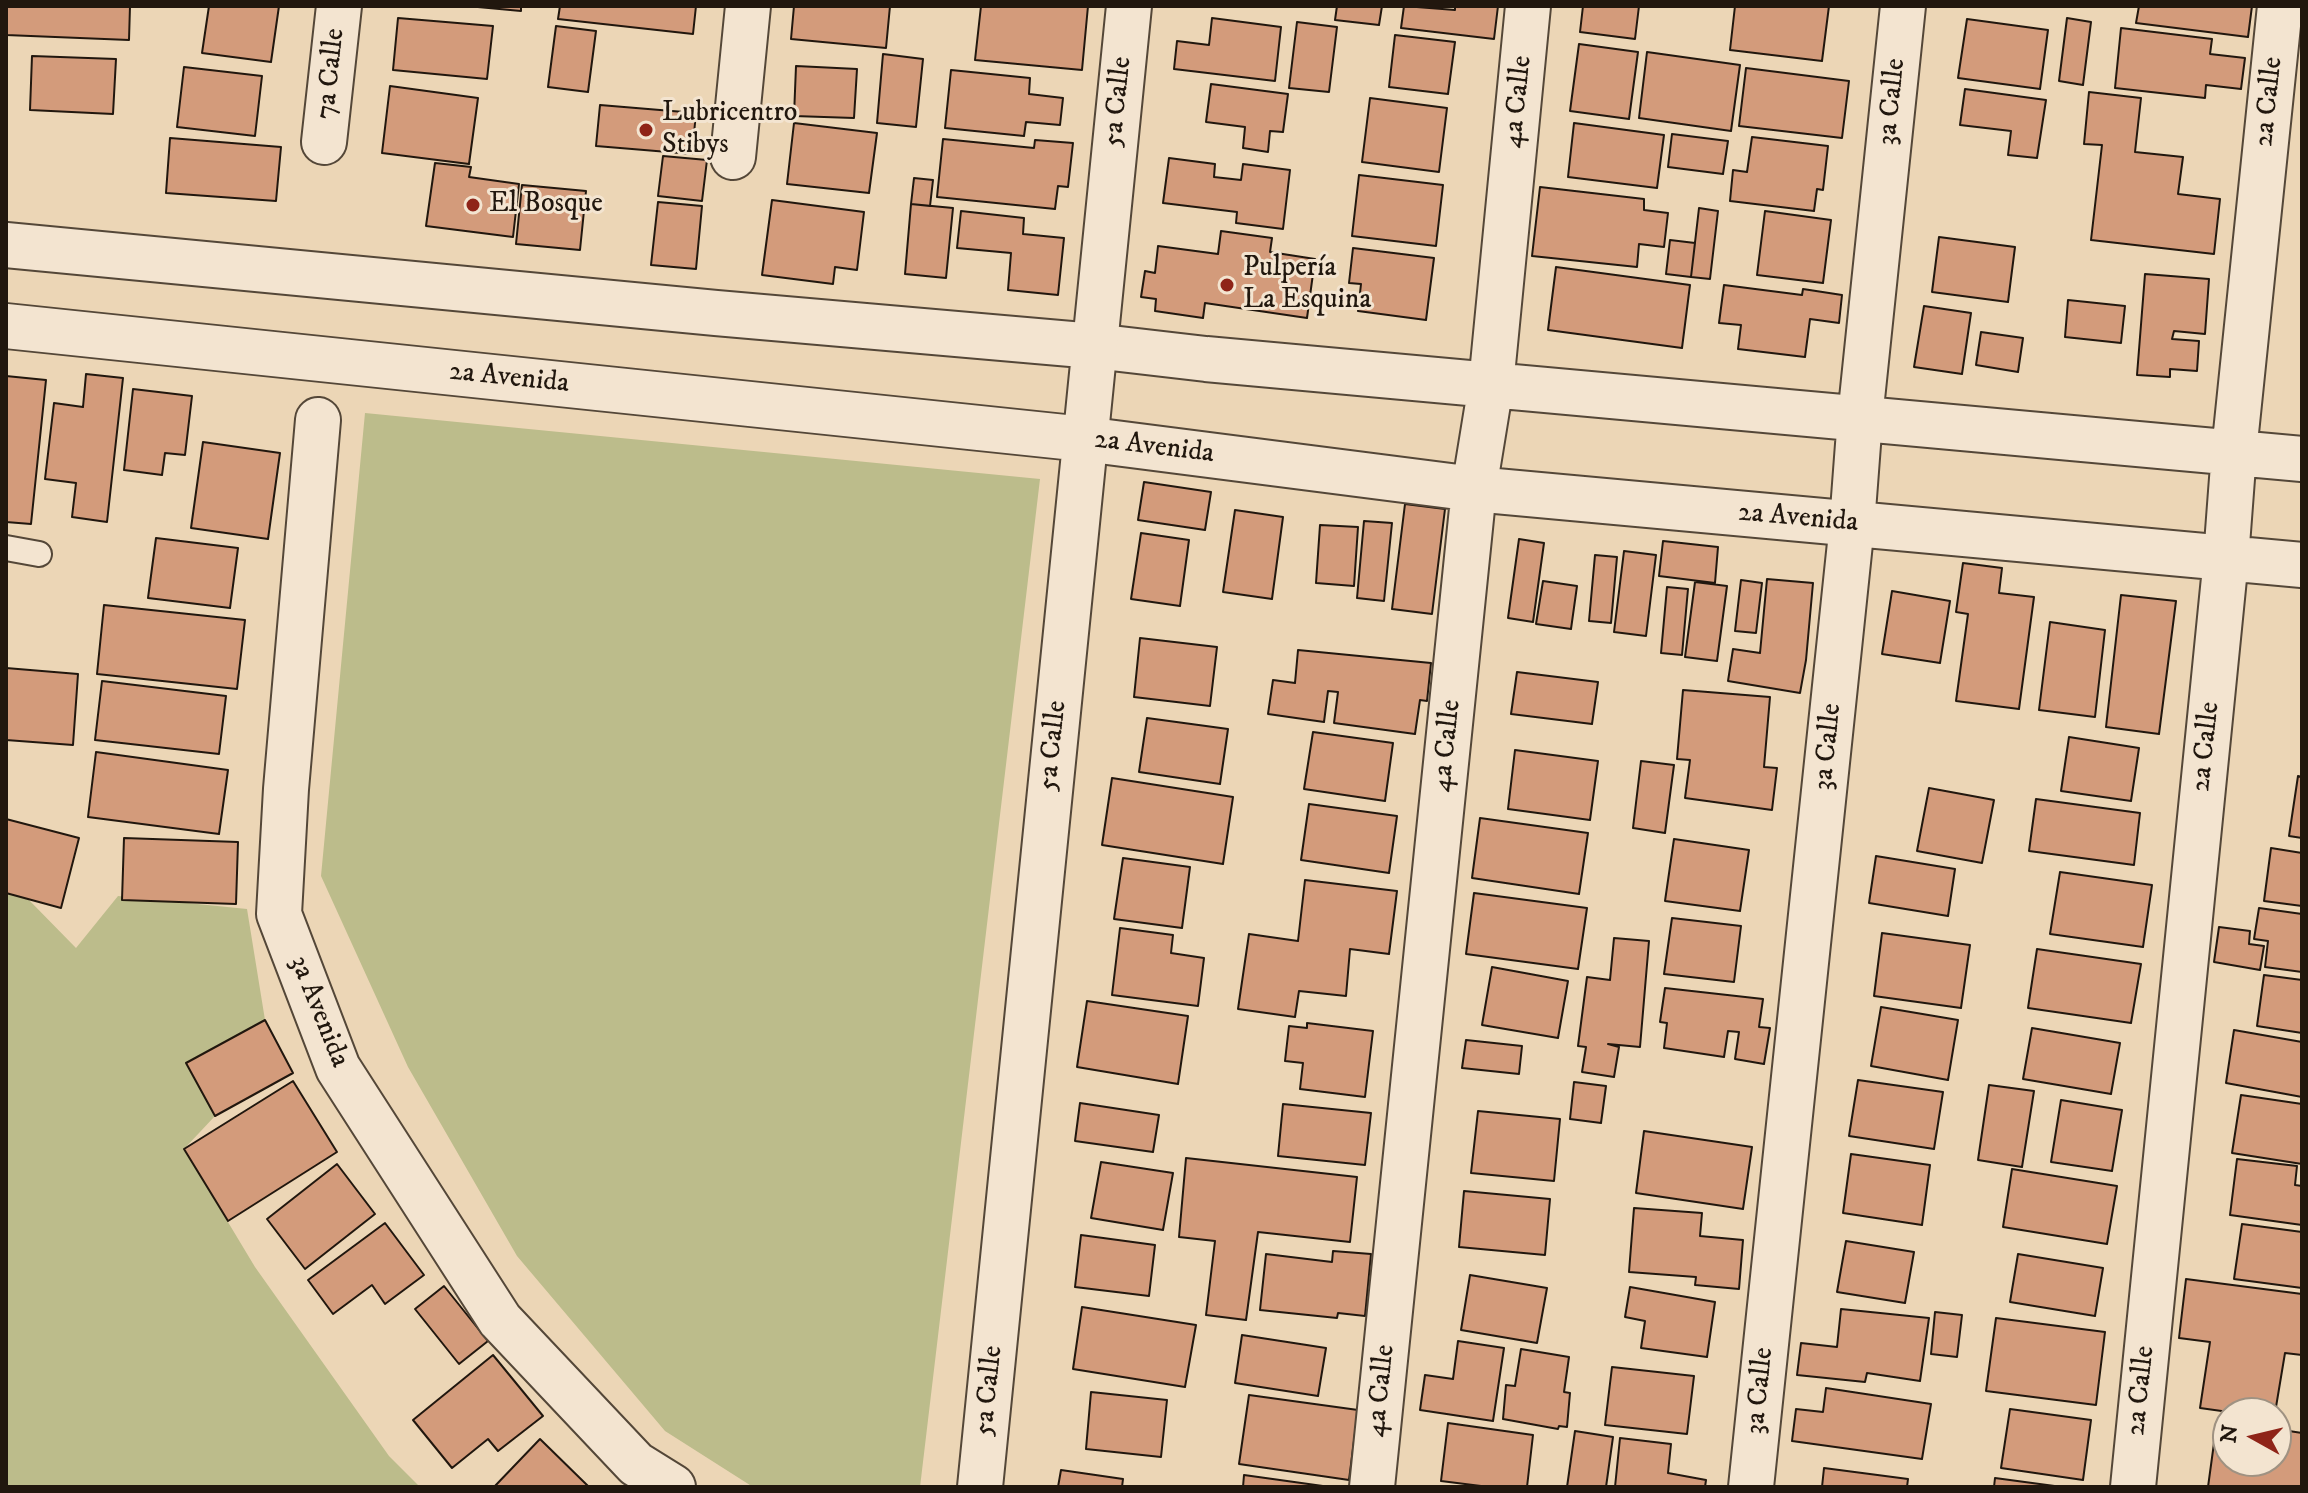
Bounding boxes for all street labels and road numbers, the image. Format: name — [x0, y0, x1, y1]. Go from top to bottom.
street label: 7a Calle — [311, 27, 353, 121]
street label: 4a Calle — [1497, 54, 1541, 150]
street label: 5a Calle — [1098, 55, 1140, 149]
street label: 2a Calle — [2249, 55, 2291, 149]
street label: 3a Calle — [1872, 57, 1914, 147]
street label: 2a Avenida — [447, 356, 571, 402]
street label: 2a Avenida — [1092, 424, 1216, 472]
street label: 2a Avenida — [1737, 497, 1859, 541]
street label: 4a Calle — [1426, 698, 1470, 794]
street label: 5a Calle — [1033, 699, 1075, 793]
street label: 2a Calle — [2186, 700, 2228, 794]
street label: 3a Calle — [1808, 702, 1850, 792]
street label: 3a Avenida — [280, 951, 356, 1073]
street label: 4a Calle — [1360, 1343, 1404, 1439]
street label: 5a Calle — [969, 1344, 1011, 1438]
street label: 2a Calle — [2121, 1344, 2163, 1438]
street label: 3a Calle — [1740, 1346, 1782, 1436]

